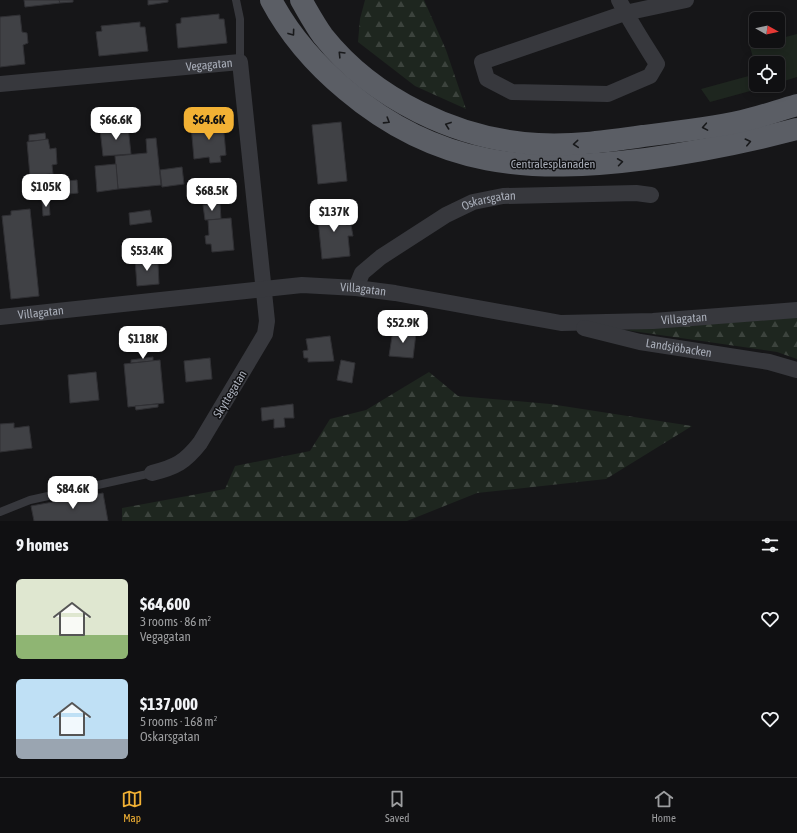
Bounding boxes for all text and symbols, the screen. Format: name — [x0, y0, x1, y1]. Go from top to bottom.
north arrow — [749, 12, 785, 48]
map controls — [749, 12, 785, 92]
one-way arrow — [288, 28, 295, 35]
one-way arrow — [338, 51, 346, 59]
street label: Vegagatan — [185, 56, 233, 74]
button: locate — [749, 56, 785, 92]
pin: $66.6K — [83, 107, 149, 141]
pin: $64.6K — [176, 107, 242, 141]
text: $66.6K — [100, 112, 132, 127]
text: $64.6K — [193, 112, 225, 127]
one-way arrow — [383, 116, 390, 123]
one-way arrow — [445, 122, 452, 130]
one-way arrow — [702, 122, 708, 131]
one-way arrow — [745, 138, 752, 146]
one-way arrow — [573, 139, 579, 148]
street label: Centralesplanaden — [511, 157, 595, 171]
one-way arrow — [617, 158, 623, 167]
pin: $105K — [18, 174, 74, 208]
pin: $68.5K — [179, 178, 245, 212]
text: $105K — [31, 179, 61, 194]
text: $68.5K — [196, 183, 228, 198]
street label: Oskarsgatan — [459, 189, 516, 214]
pin: $137K — [306, 199, 362, 233]
text: $137K — [319, 204, 349, 219]
pin: $53.4K — [114, 238, 180, 272]
text: $53.4K — [131, 243, 163, 258]
street label: Villagatan — [340, 280, 387, 299]
street label: Villagatan — [17, 303, 64, 322]
pin: $52.9K — [370, 310, 436, 344]
street label: Villagatan — [661, 310, 708, 327]
text: $52.9K — [387, 315, 419, 330]
pin: $118K — [115, 326, 171, 360]
text: $118K — [128, 331, 158, 346]
street label: Landsjöbacken — [645, 336, 713, 360]
street label: Skyttegatan — [210, 368, 250, 420]
pin: $84.6K — [40, 476, 106, 510]
text: $84.6K — [57, 481, 89, 496]
icon: filters — [759, 534, 781, 556]
text: 9 homes — [16, 535, 69, 555]
text: $64,600 — [140, 594, 190, 614]
icon: home — [48, 595, 96, 643]
icon: heart — [759, 608, 781, 630]
text: 3 rooms · 86 m² — [140, 614, 211, 629]
text: Vegagatan — [140, 629, 191, 644]
text: $137,000 — [140, 694, 198, 714]
icon: home — [48, 695, 96, 743]
icon: heart — [759, 708, 781, 730]
text: 5 rooms · 168 m² — [140, 714, 217, 729]
text: Oskarsgatan — [140, 729, 200, 744]
tab: Map — [121, 788, 143, 824]
tab: Saved — [385, 788, 409, 824]
tab: Home — [651, 788, 676, 824]

